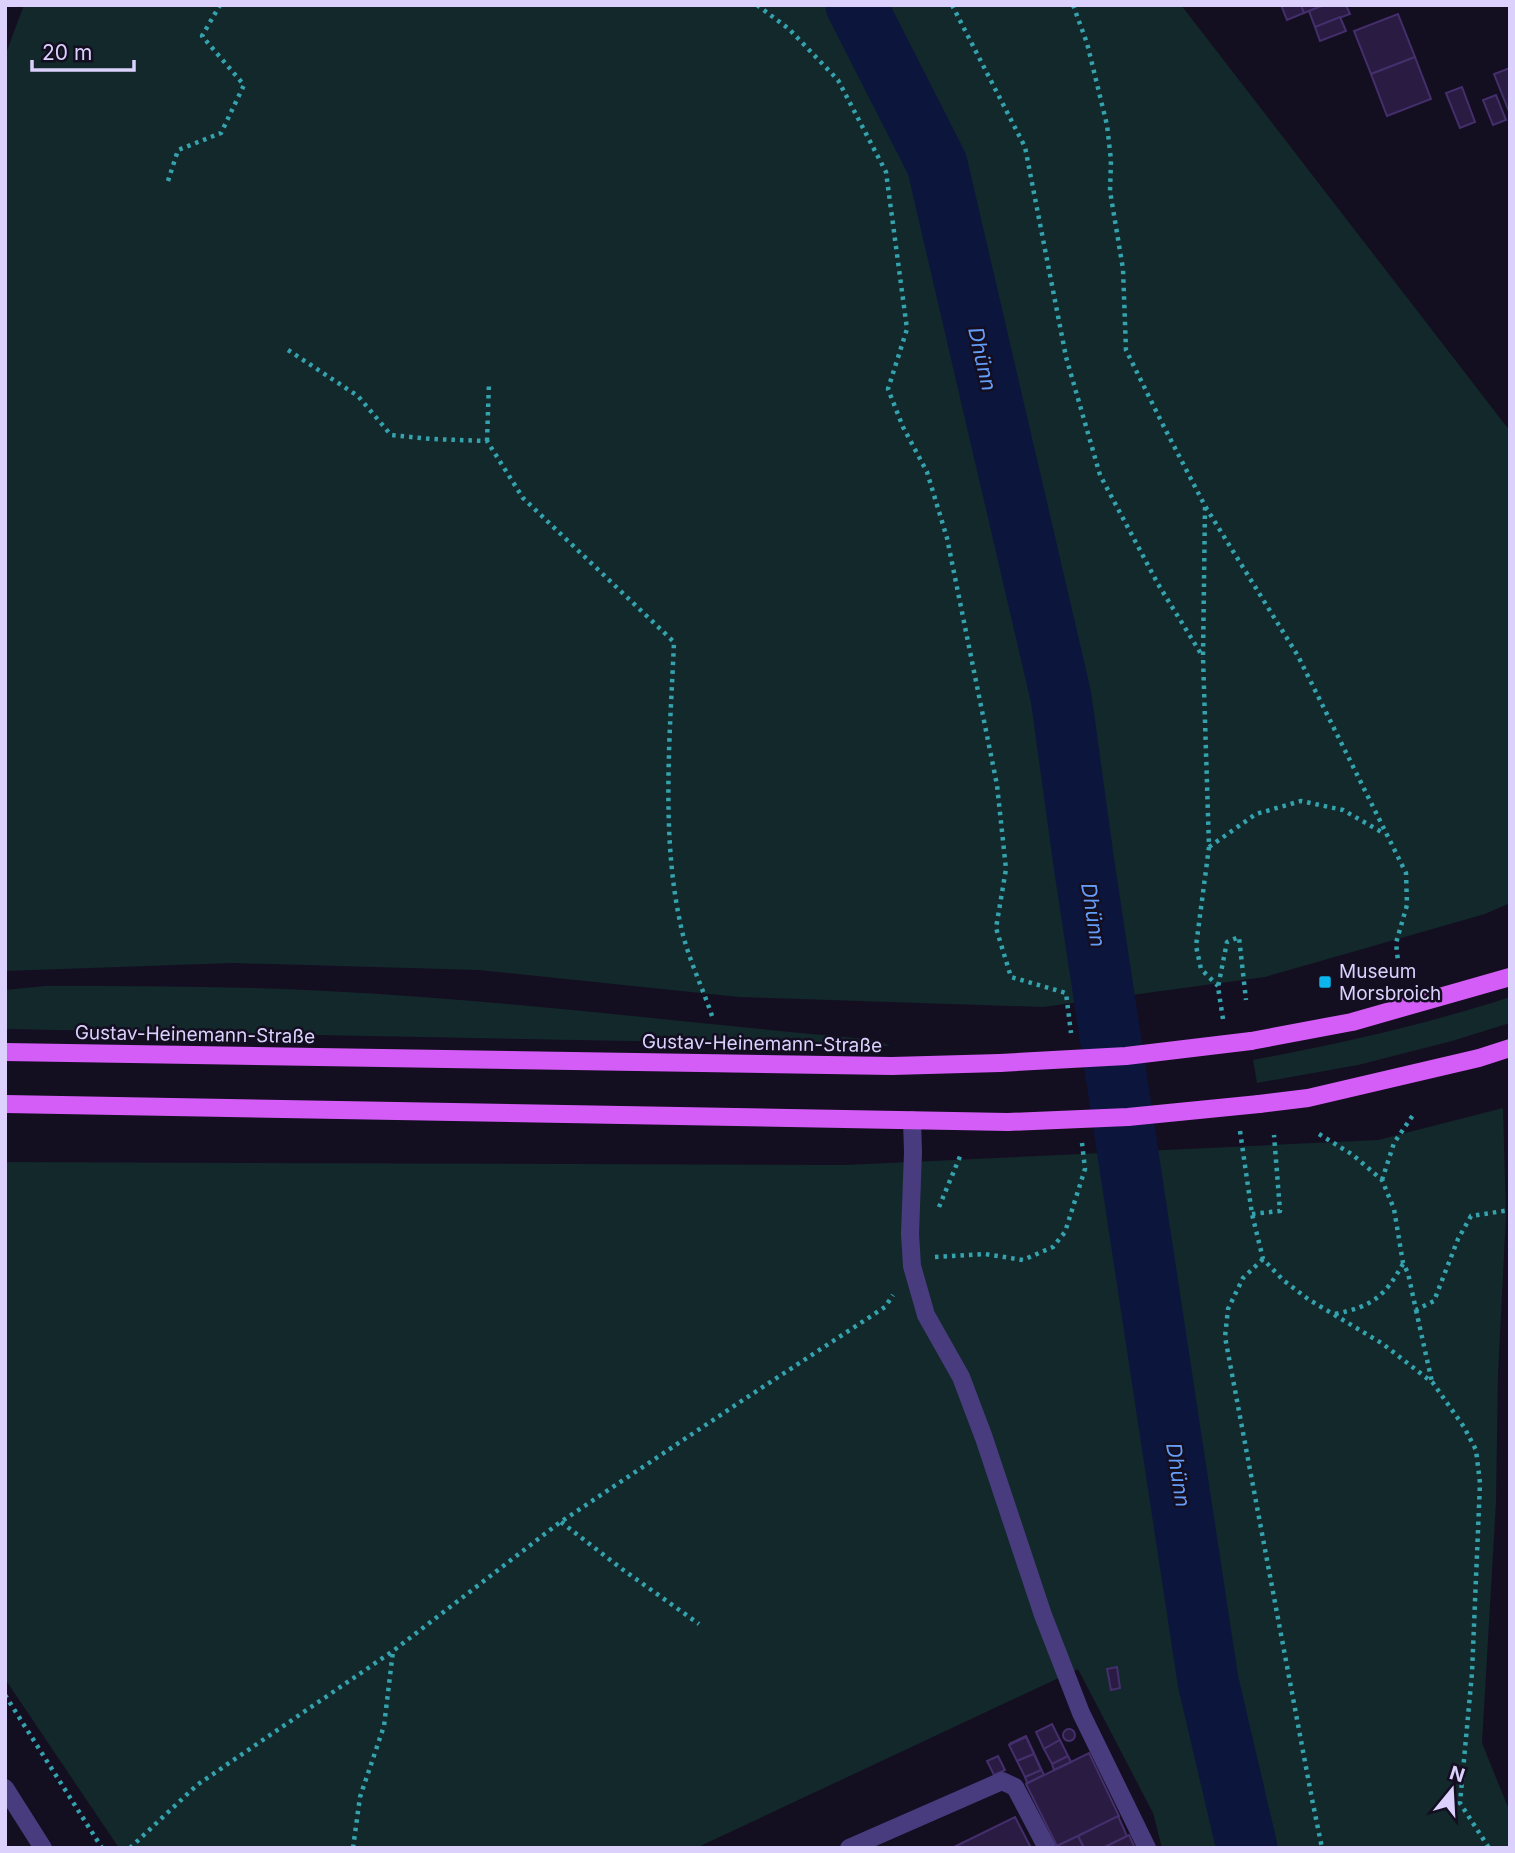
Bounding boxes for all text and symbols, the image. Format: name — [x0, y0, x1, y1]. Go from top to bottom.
scale bar — [32, 28, 133, 72]
text: 20 m — [42, 40, 92, 65]
water label: Dhünn — [963, 324, 1002, 393]
water label: Dhünn — [1076, 881, 1111, 949]
place label: Museum Morsbroich — [1339, 960, 1441, 1005]
marker: Museum Morsbroich — [1317, 974, 1333, 990]
street label: Gustav-Heinemann-Straße — [75, 1021, 315, 1048]
street label: Gustav-Heinemann-Straße — [642, 1030, 882, 1057]
water label: Dhünn — [1161, 1441, 1196, 1509]
north arrow — [1417, 1755, 1487, 1825]
text: N — [1447, 1761, 1468, 1787]

